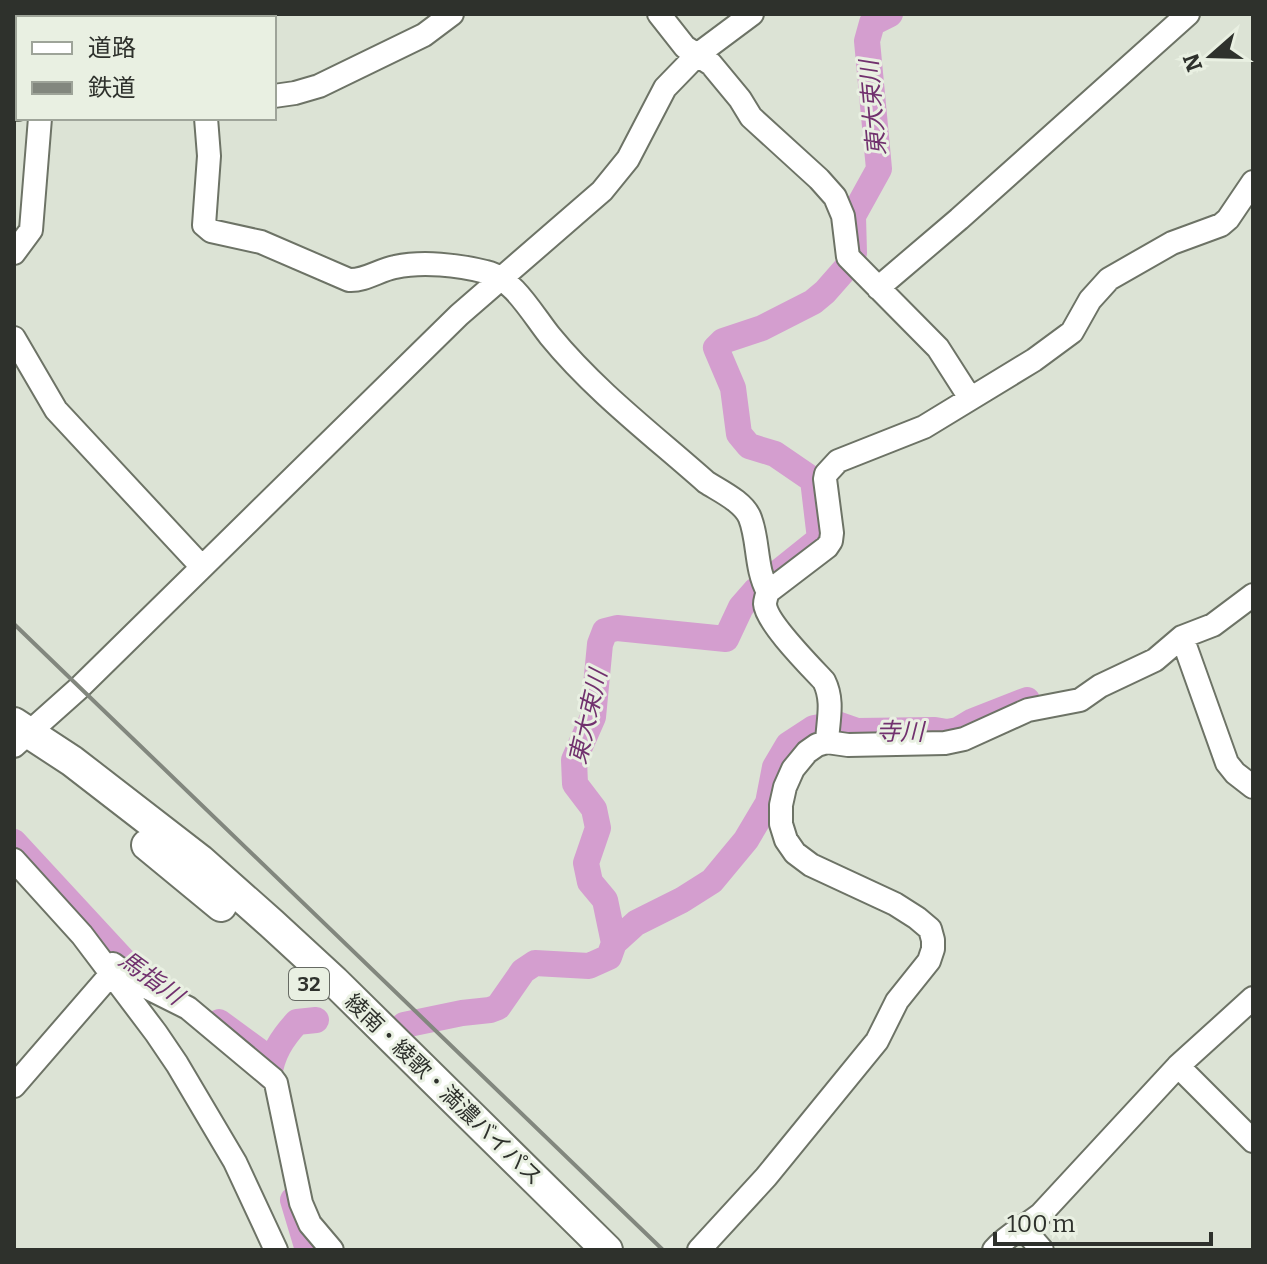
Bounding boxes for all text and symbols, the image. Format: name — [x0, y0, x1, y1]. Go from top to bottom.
legend — [16, 16, 276, 120]
north arrow — [1171, 16, 1251, 96]
text: 道路 — [88, 34, 136, 62]
text: N — [1177, 50, 1208, 75]
water label: 東大束川 — [855, 56, 891, 157]
text: 鉄道 — [88, 74, 136, 102]
water label: 東大束川 — [564, 664, 613, 767]
water label: 寺川 — [876, 718, 927, 746]
water label: 馬指川 — [114, 946, 191, 1012]
road number: 32 — [289, 968, 329, 1000]
street label: 綾南・綾歌・満濃バイパス — [339, 988, 548, 1191]
scale bar — [995, 1196, 1211, 1246]
text: 100 m — [1007, 1210, 1075, 1238]

